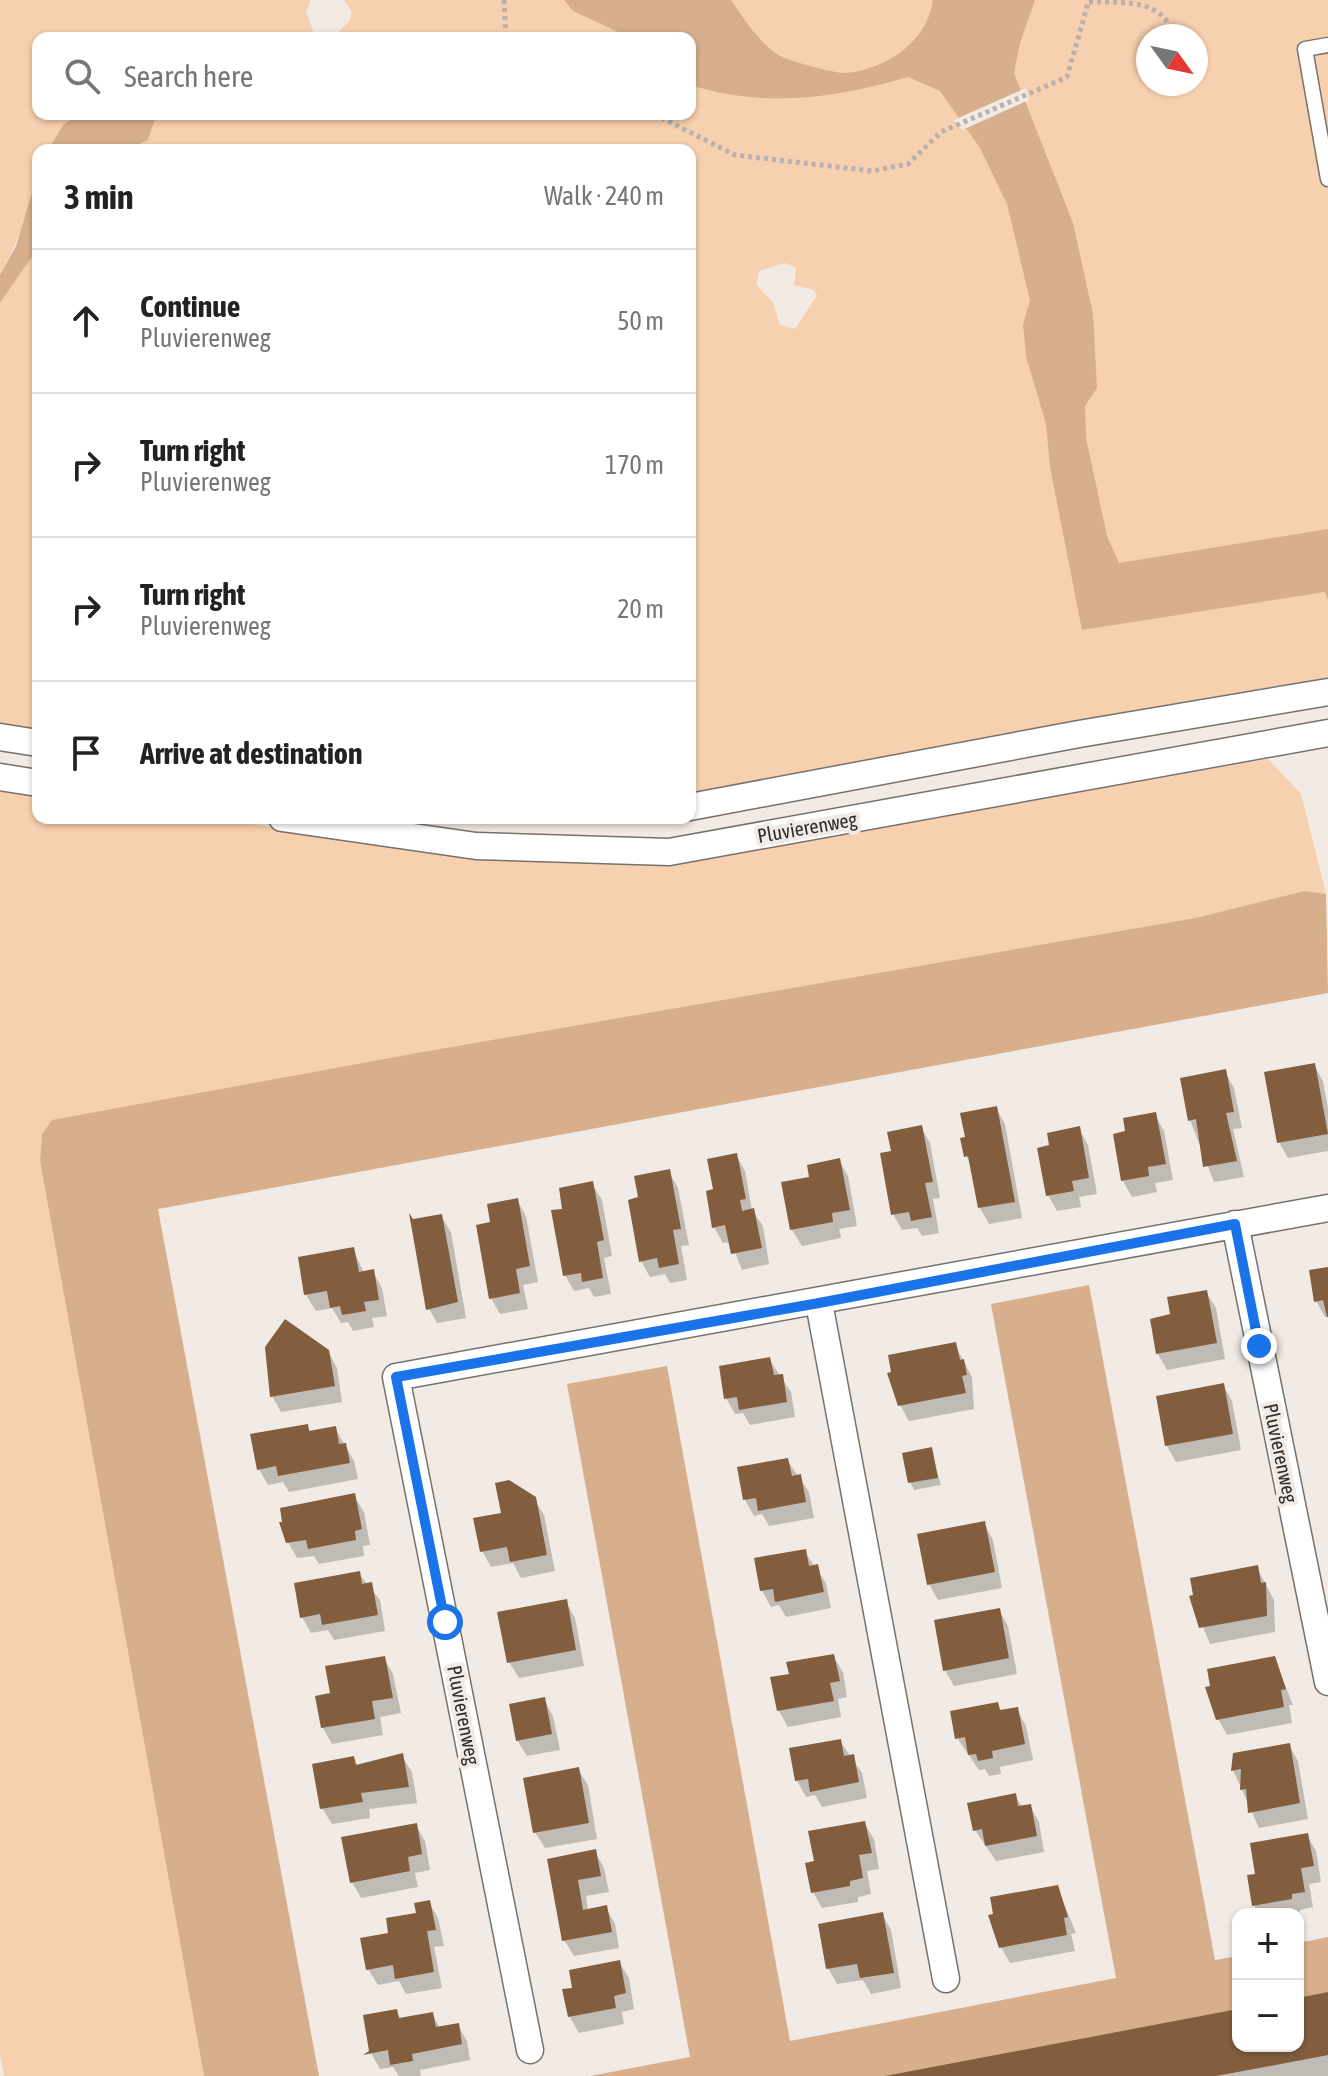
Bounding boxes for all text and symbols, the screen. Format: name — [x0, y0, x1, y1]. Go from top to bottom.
north arrow — [1136, 24, 1208, 96]
search box — [32, 32, 696, 120]
icon: search — [60, 54, 104, 98]
text: Search here — [124, 59, 253, 93]
text: 3 min — [64, 177, 133, 216]
text: Walk · 240 m — [544, 181, 664, 211]
text: Continue — [140, 289, 240, 323]
icon: ahead — [64, 299, 108, 343]
text: 50 m — [617, 306, 664, 336]
text: Pluvierenweg — [140, 323, 271, 353]
text: Turn right — [140, 433, 246, 467]
icon: right — [64, 443, 108, 487]
text: 170 m — [605, 450, 664, 480]
text: Pluvierenweg — [140, 467, 271, 497]
text: Turn right — [140, 577, 246, 611]
icon: right — [64, 587, 108, 631]
text: 20 m — [617, 594, 664, 624]
text: Pluvierenweg — [140, 611, 271, 641]
icon: arrive — [64, 731, 108, 775]
text: Arrive at destination — [140, 736, 362, 770]
street label: Pluvierenweg — [755, 807, 859, 847]
route end — [1241, 1328, 1277, 1364]
street label: Pluvierenweg — [1259, 1401, 1303, 1505]
route start — [427, 1604, 463, 1640]
street label: Pluvierenweg — [443, 1663, 485, 1767]
map controls — [1232, 1908, 1304, 2052]
button: + — [1232, 1908, 1304, 1980]
button: − — [1232, 1980, 1304, 2052]

